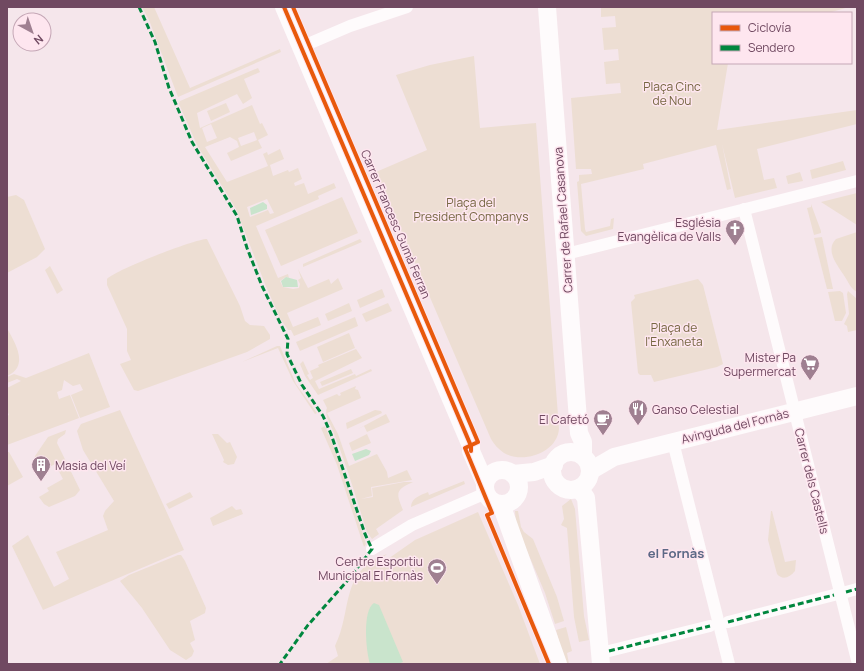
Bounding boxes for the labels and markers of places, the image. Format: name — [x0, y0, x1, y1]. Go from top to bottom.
place label: Església Evangèlica de Valls — [617, 214, 721, 245]
church icon: Església Evangèlica de Valls — [724, 218, 746, 246]
place label: Mister Pa Supermercat — [724, 349, 796, 380]
supermarket icon: Mister Pa Supermercat — [799, 353, 821, 381]
restaurant icon: Ganso Celestial — [627, 398, 649, 426]
place label: Ganso Celestial — [652, 401, 739, 418]
cafe icon: El Cafetó — [592, 408, 614, 436]
place label: El Cafetó — [539, 411, 589, 428]
building icon: Masia del Veí — [30, 454, 52, 482]
place label: Masia del Veí — [55, 457, 126, 474]
place label: Centre Esportiu Municipal El Fornàs — [318, 553, 423, 584]
sports icon: Centre Esportiu Municipal El Fornàs — [426, 557, 448, 585]

